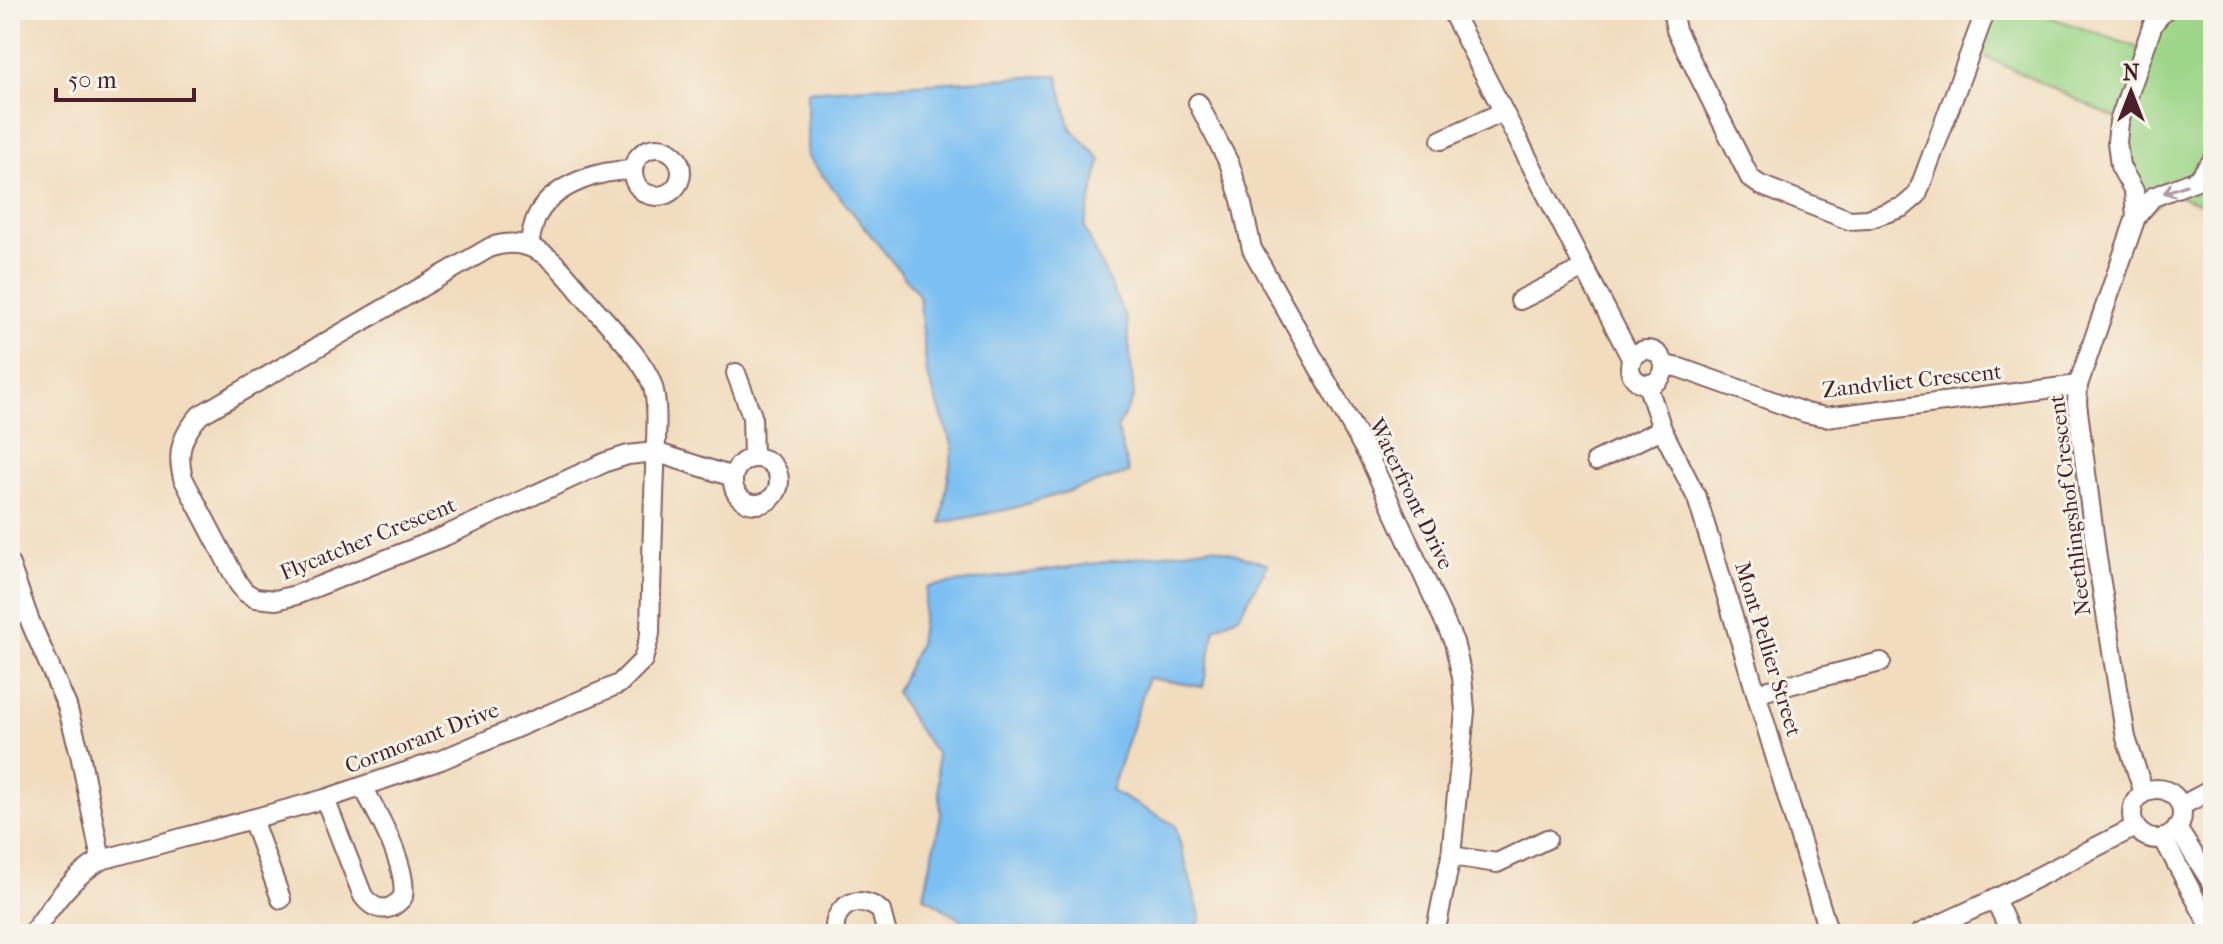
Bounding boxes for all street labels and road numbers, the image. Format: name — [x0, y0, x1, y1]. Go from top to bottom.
street label: Zandvliet Crescent — [1821, 359, 2003, 403]
street label: Neethlingshof Crescent — [2044, 393, 2096, 617]
street label: Waterfront Drive — [1363, 413, 1459, 574]
street label: Flycatcher Crescent — [276, 492, 460, 586]
street label: Mont Pellier Street — [1729, 559, 1807, 740]
street label: Cormorant Drive — [341, 697, 503, 779]

